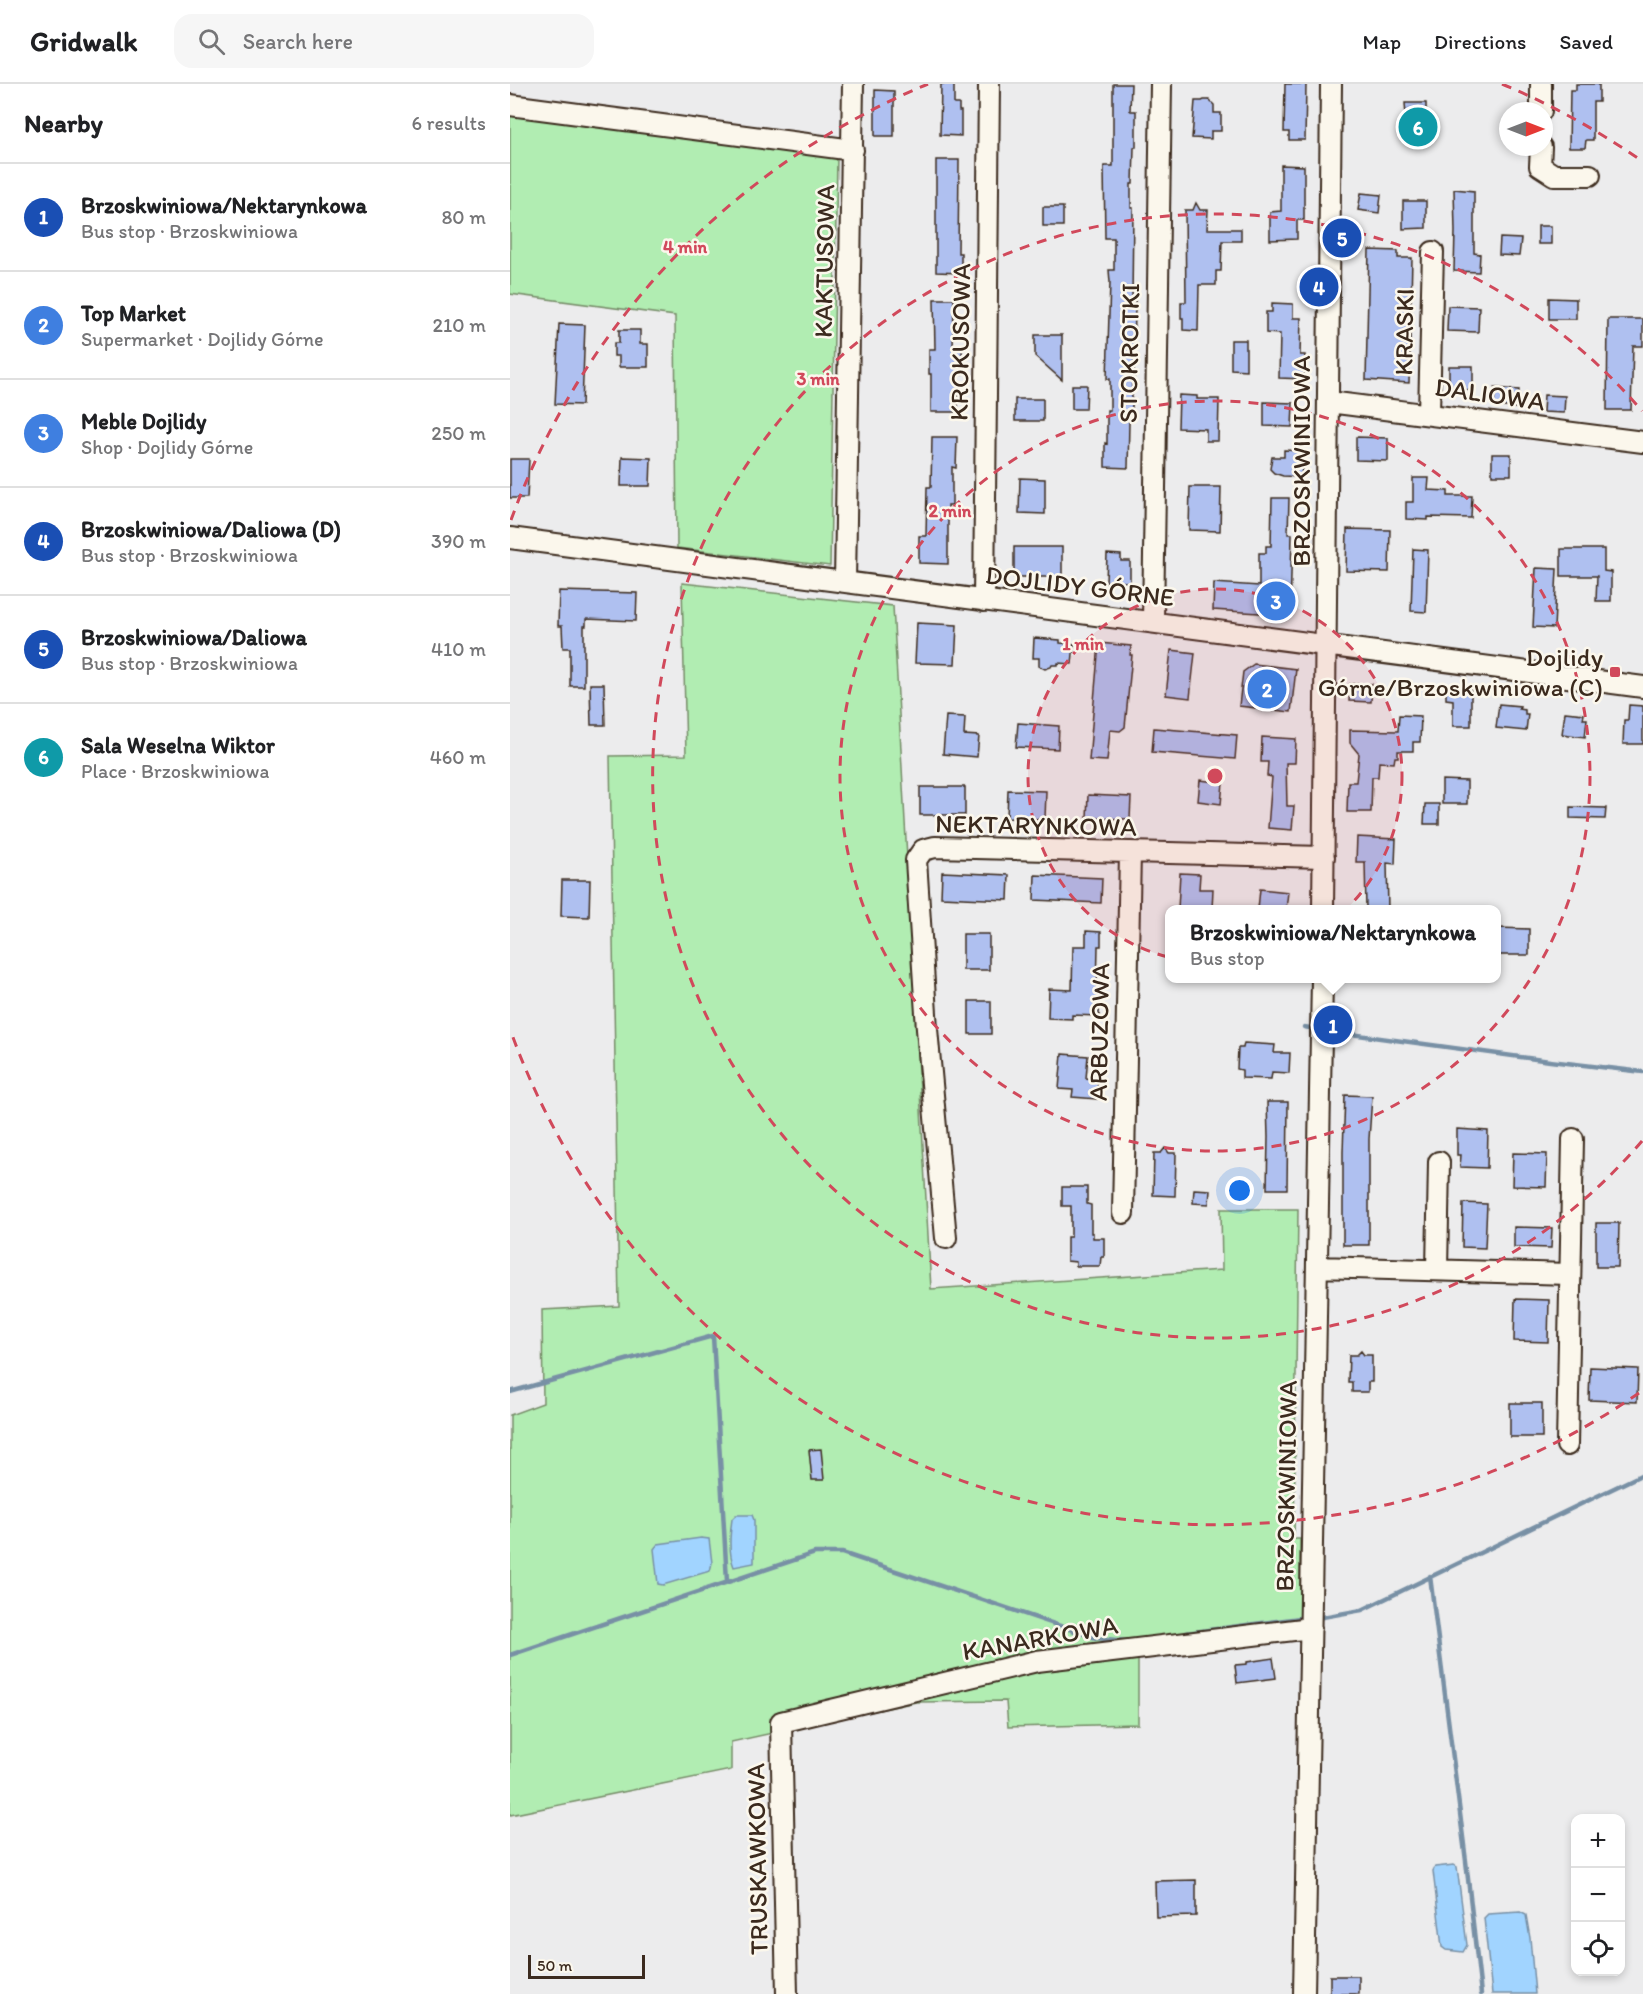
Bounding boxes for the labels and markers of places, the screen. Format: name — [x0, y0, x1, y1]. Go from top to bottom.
pin: 6 — [1398, 104, 1438, 150]
pin: 5 — [1322, 216, 1362, 260]
pin: 4 — [1300, 264, 1338, 310]
pin: 3 — [1256, 578, 1296, 624]
place label: Dojlidy Górne/Brzoskwiniowa (C) — [1318, 641, 1603, 703]
marker: Dojlidy Górne/Brzoskwiniowa (C) — [1608, 665, 1622, 679]
pin: 2 — [1248, 666, 1287, 712]
centre of rings — [1205, 766, 1225, 786]
pin: 1 — [1314, 1002, 1352, 1048]

